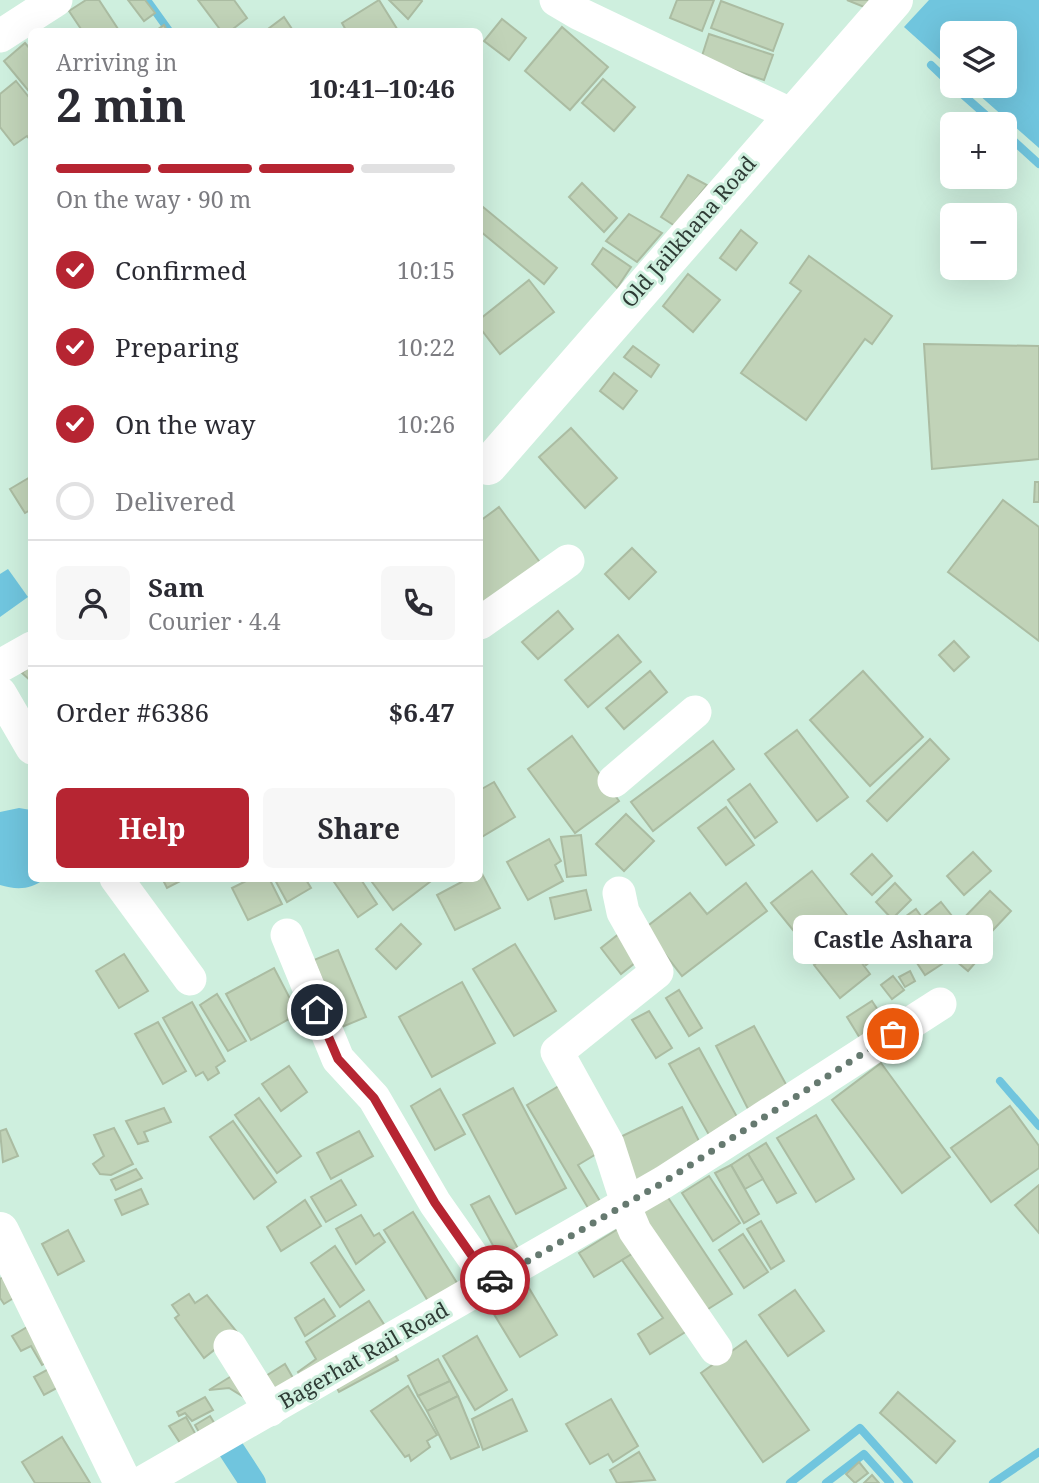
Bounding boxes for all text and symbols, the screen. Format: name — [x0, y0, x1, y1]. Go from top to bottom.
map controls — [940, 21, 1017, 280]
button: layers — [940, 21, 1017, 98]
text: Arriving in — [56, 46, 177, 78]
text: 10:41–10:46 — [309, 70, 455, 106]
text: 2 min — [56, 73, 186, 135]
button: + — [940, 112, 1017, 189]
street label: Old Jailkhana Road — [615, 150, 762, 313]
text: On the way · 90 m — [56, 183, 251, 215]
button: − — [940, 203, 1017, 280]
icon: check — [56, 251, 94, 289]
text: Confirmed — [115, 252, 247, 288]
text: 10:15 — [397, 254, 455, 286]
icon: check — [56, 328, 94, 366]
text: Preparing — [115, 329, 239, 365]
text: 10:22 — [397, 331, 455, 363]
icon: check — [56, 405, 94, 443]
text: On the way — [115, 406, 255, 442]
text: 10:26 — [397, 408, 455, 440]
text: Delivered — [115, 483, 235, 519]
button: person — [56, 566, 130, 640]
button: phone — [381, 566, 455, 640]
text: Sam — [148, 569, 204, 605]
text: Courier · 4.4 — [148, 605, 281, 637]
text: Order #6386 — [56, 694, 209, 730]
text: $6.47 — [389, 694, 455, 730]
button: Help — [56, 788, 249, 868]
button: Share — [263, 788, 455, 868]
callout: Castle Ashara — [793, 915, 993, 964]
text: Castle Ashara — [813, 923, 973, 955]
pin — [287, 980, 347, 1040]
icon: home — [298, 991, 336, 1029]
pin — [863, 1004, 923, 1064]
icon: bag — [874, 1015, 912, 1053]
courier — [460, 1245, 530, 1315]
icon: car — [476, 1261, 514, 1299]
street label: Bagerhat Rail Road — [274, 1295, 453, 1415]

